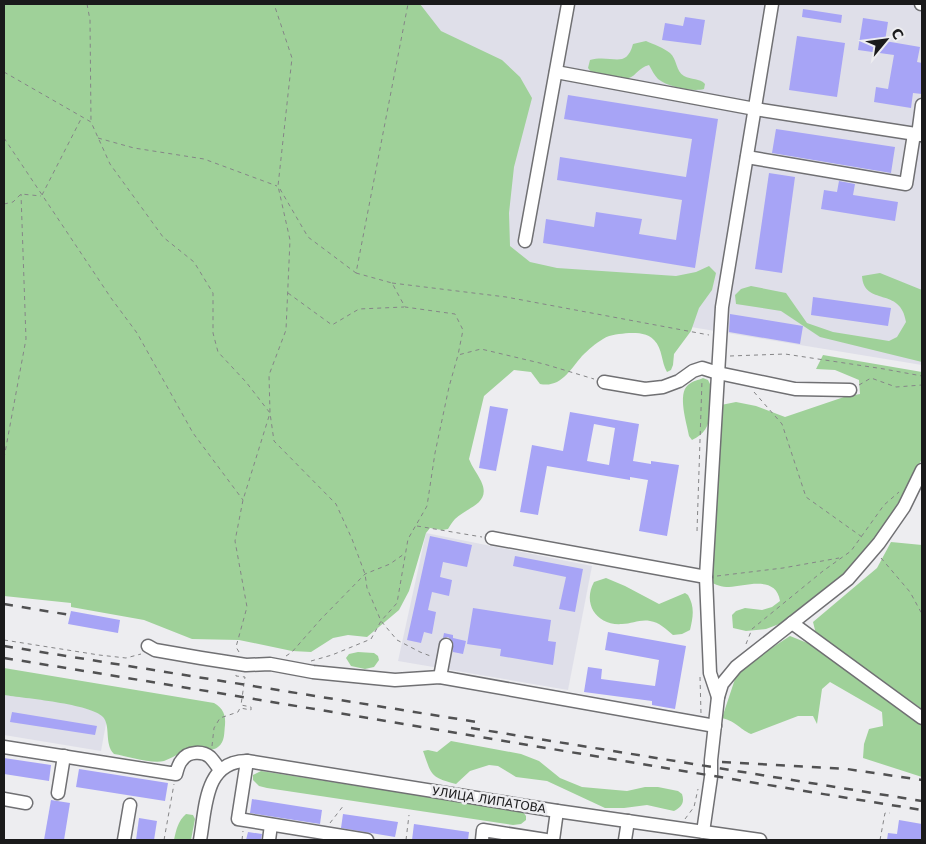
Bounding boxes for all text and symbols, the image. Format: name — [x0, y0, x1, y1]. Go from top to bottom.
north arrow — [861, 15, 911, 65]
text: С — [888, 25, 907, 42]
street label: УЛИЦА ЛИПАТОВА — [431, 784, 548, 816]

